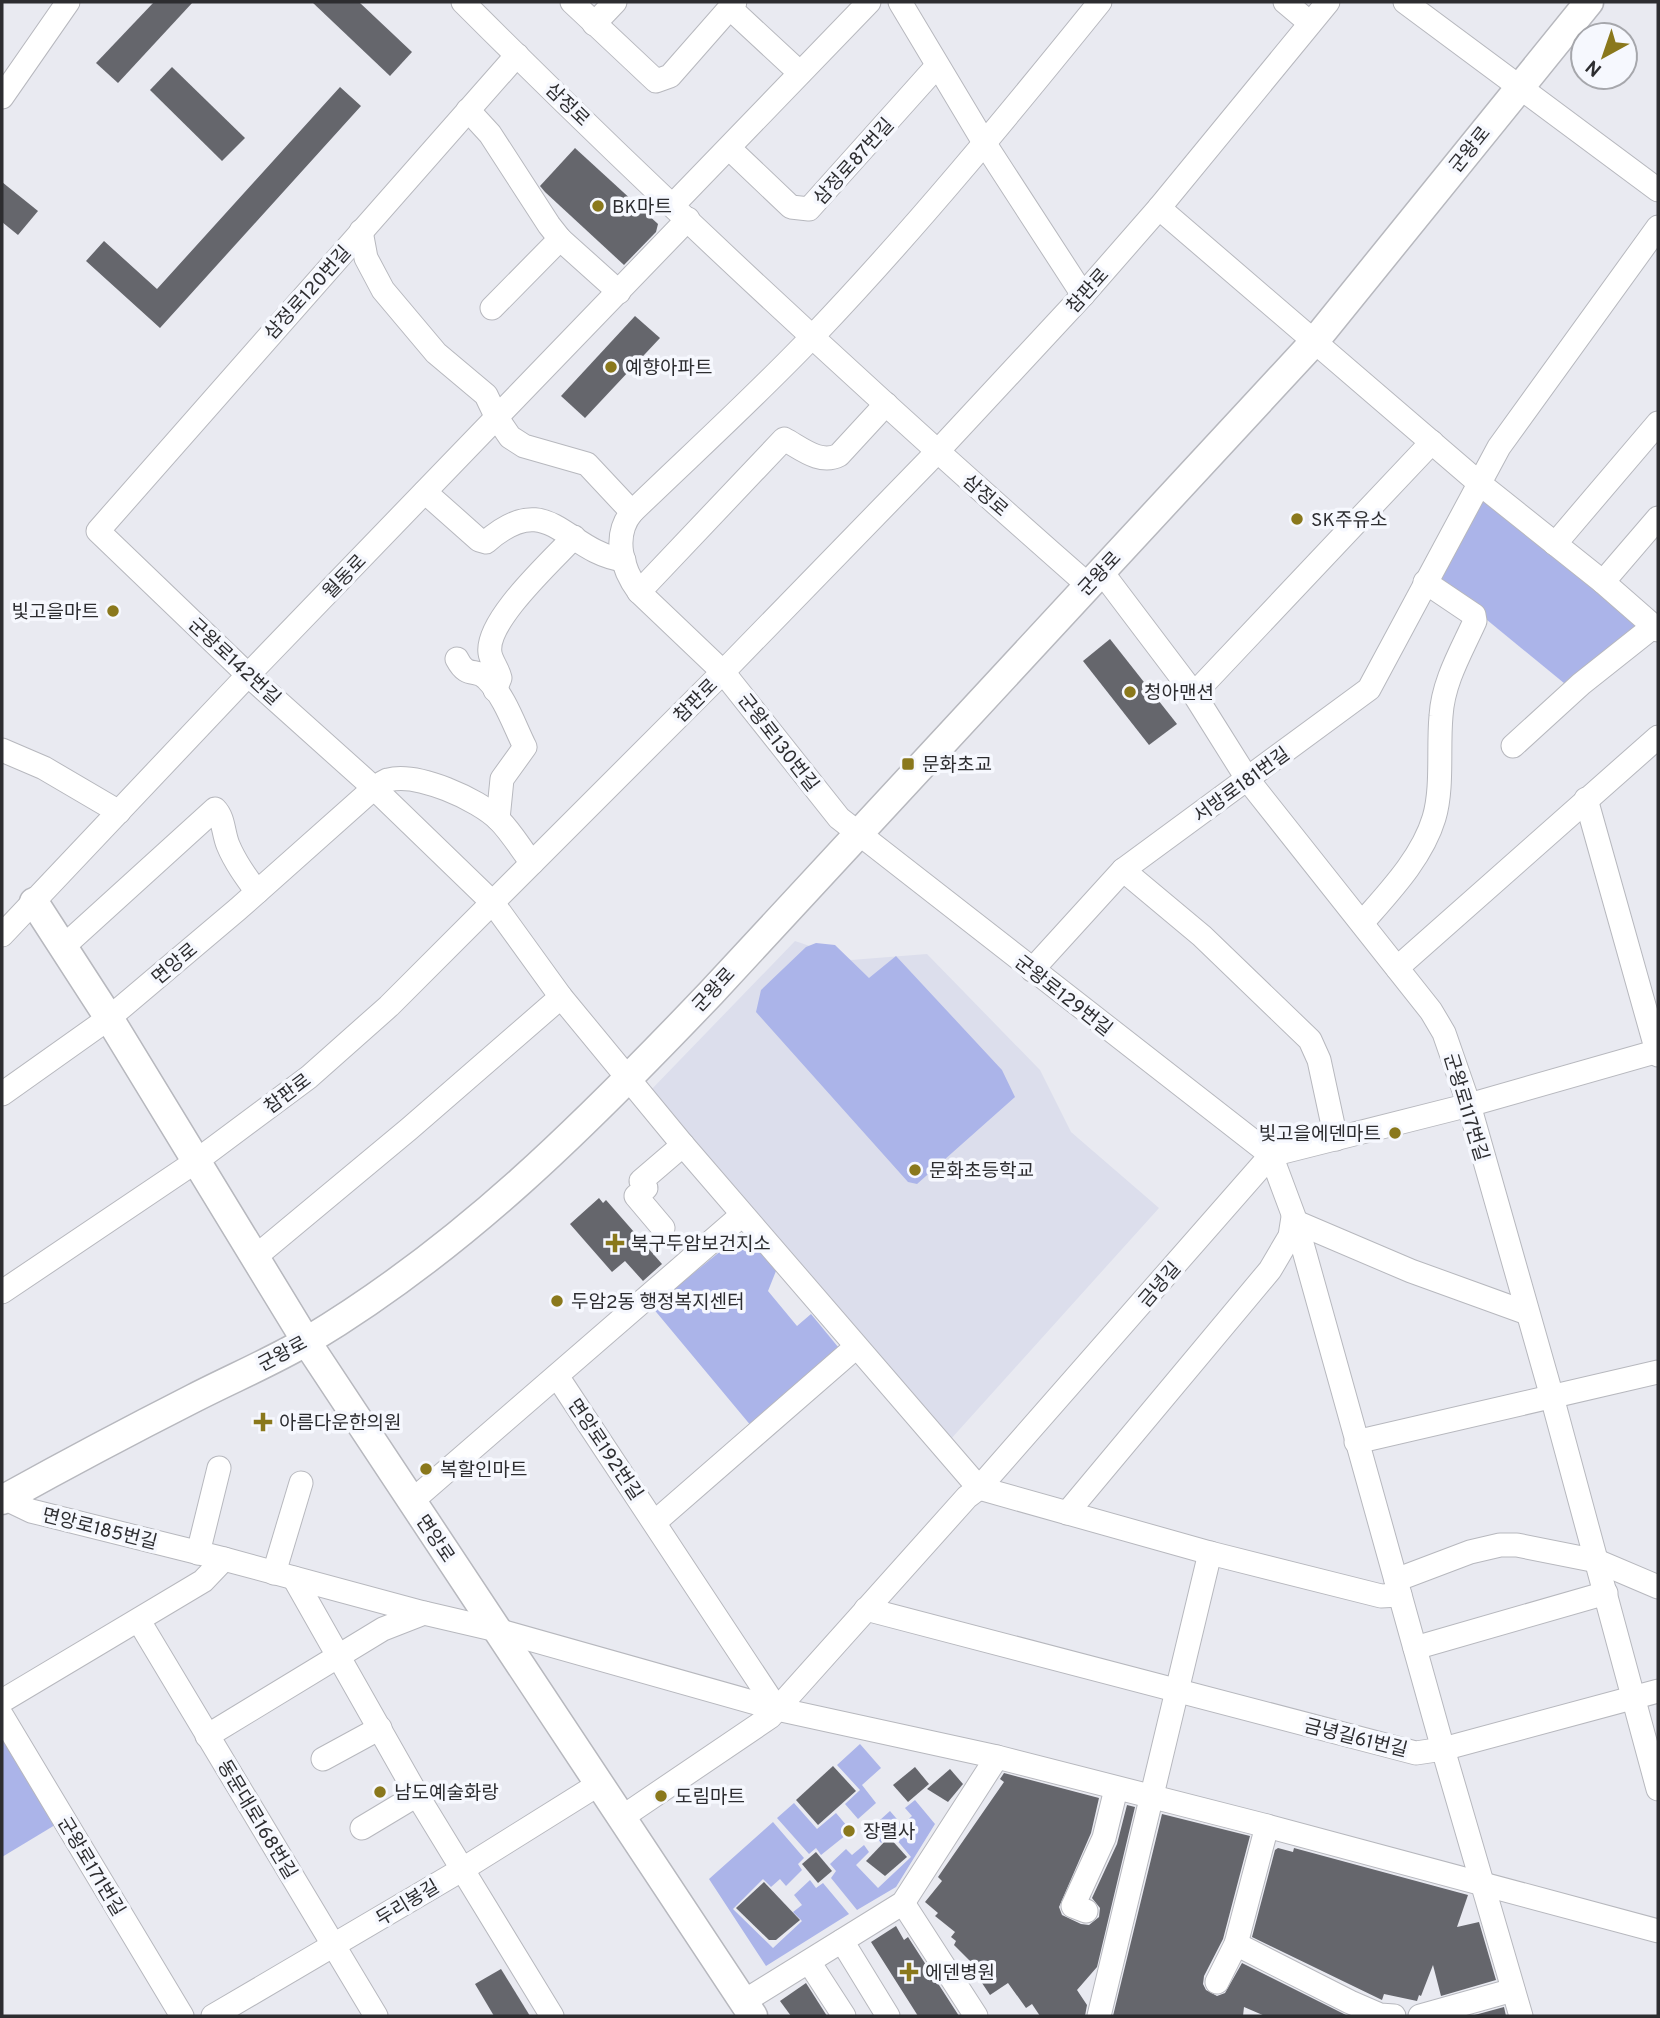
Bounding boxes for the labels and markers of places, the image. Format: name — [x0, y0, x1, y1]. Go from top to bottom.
place label: BK마트 — [612, 196, 672, 220]
marker: BK마트 — [590, 198, 606, 214]
place label: 예향아파트 — [625, 357, 712, 381]
marker: 예향아파트 — [603, 359, 619, 375]
place label: SK주유소 — [1311, 509, 1387, 533]
marker: SK주유소 — [1289, 511, 1305, 527]
place label: 빛고을마트 — [12, 601, 99, 625]
marker: 빛고을마트 — [105, 603, 121, 619]
place label: 청아맨션 — [1144, 682, 1214, 706]
marker: 청아맨션 — [1122, 684, 1138, 700]
place label: 문화초교 — [922, 754, 992, 778]
marker: 문화초교 — [900, 756, 916, 772]
place label: 빛고을에덴마트 — [1259, 1123, 1381, 1147]
marker: 빛고을에덴마트 — [1387, 1125, 1403, 1141]
place label: 문화초등학교 — [929, 1160, 1034, 1184]
marker: 문화초등학교 — [907, 1162, 923, 1178]
marker: 북구두암보건지소 — [605, 1233, 625, 1253]
place label: 북구두암보건지소 — [631, 1233, 771, 1257]
place label: 두암2동 행정복지센터 — [571, 1291, 744, 1315]
marker: 두암2동 행정복지센터 — [549, 1293, 565, 1309]
marker: 아름다운한의원 — [253, 1412, 273, 1432]
place label: 아름다운한의원 — [279, 1412, 401, 1436]
place label: 복할인마트 — [440, 1459, 527, 1483]
marker: 복할인마트 — [418, 1461, 434, 1477]
place label: 남도예술화랑 — [394, 1782, 499, 1806]
marker: 남도예술화랑 — [372, 1784, 388, 1800]
place label: 도림마트 — [675, 1786, 745, 1810]
marker: 도림마트 — [653, 1788, 669, 1804]
place label: 장렬사 — [863, 1821, 915, 1845]
marker: 장렬사 — [841, 1823, 857, 1839]
marker: 에덴병원 — [899, 1962, 919, 1982]
place label: 에덴병원 — [925, 1962, 995, 1986]

